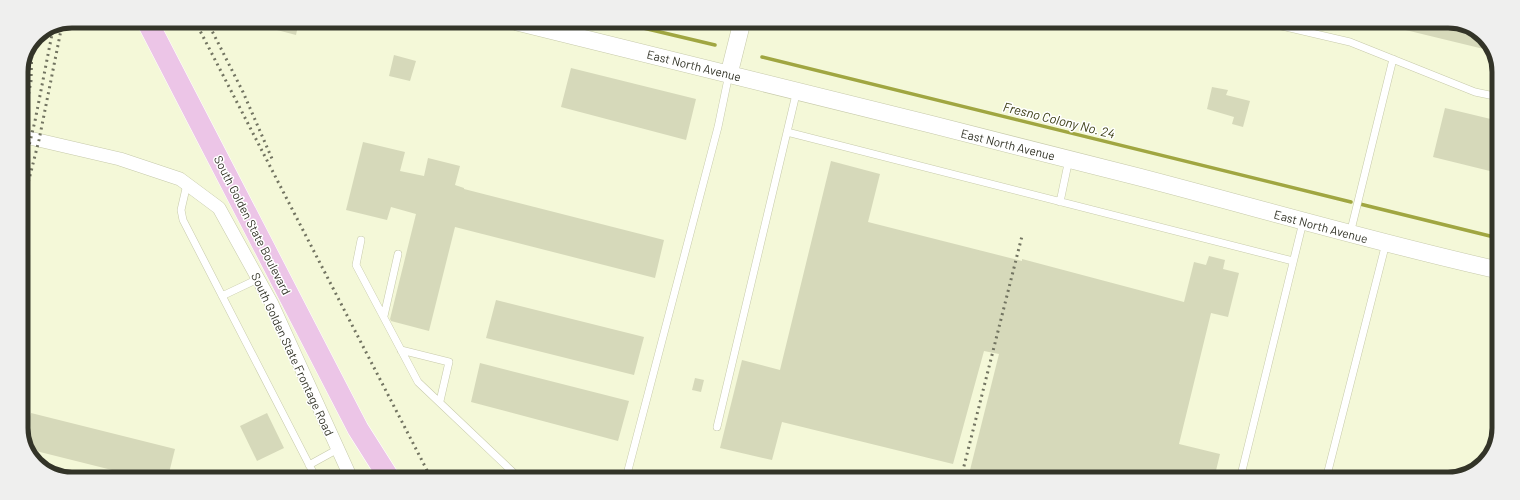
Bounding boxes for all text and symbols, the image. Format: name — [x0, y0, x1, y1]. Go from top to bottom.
street label: East North Avenue — [645, 47, 743, 83]
water label: Fresno Colony No. 24 — [1001, 98, 1117, 142]
street label: East North Avenue — [959, 126, 1057, 162]
street label: South Golden State Boulevard — [212, 153, 294, 297]
street label: East North Avenue — [1273, 207, 1369, 245]
street label: South Golden State Frontage Road — [249, 270, 337, 438]

